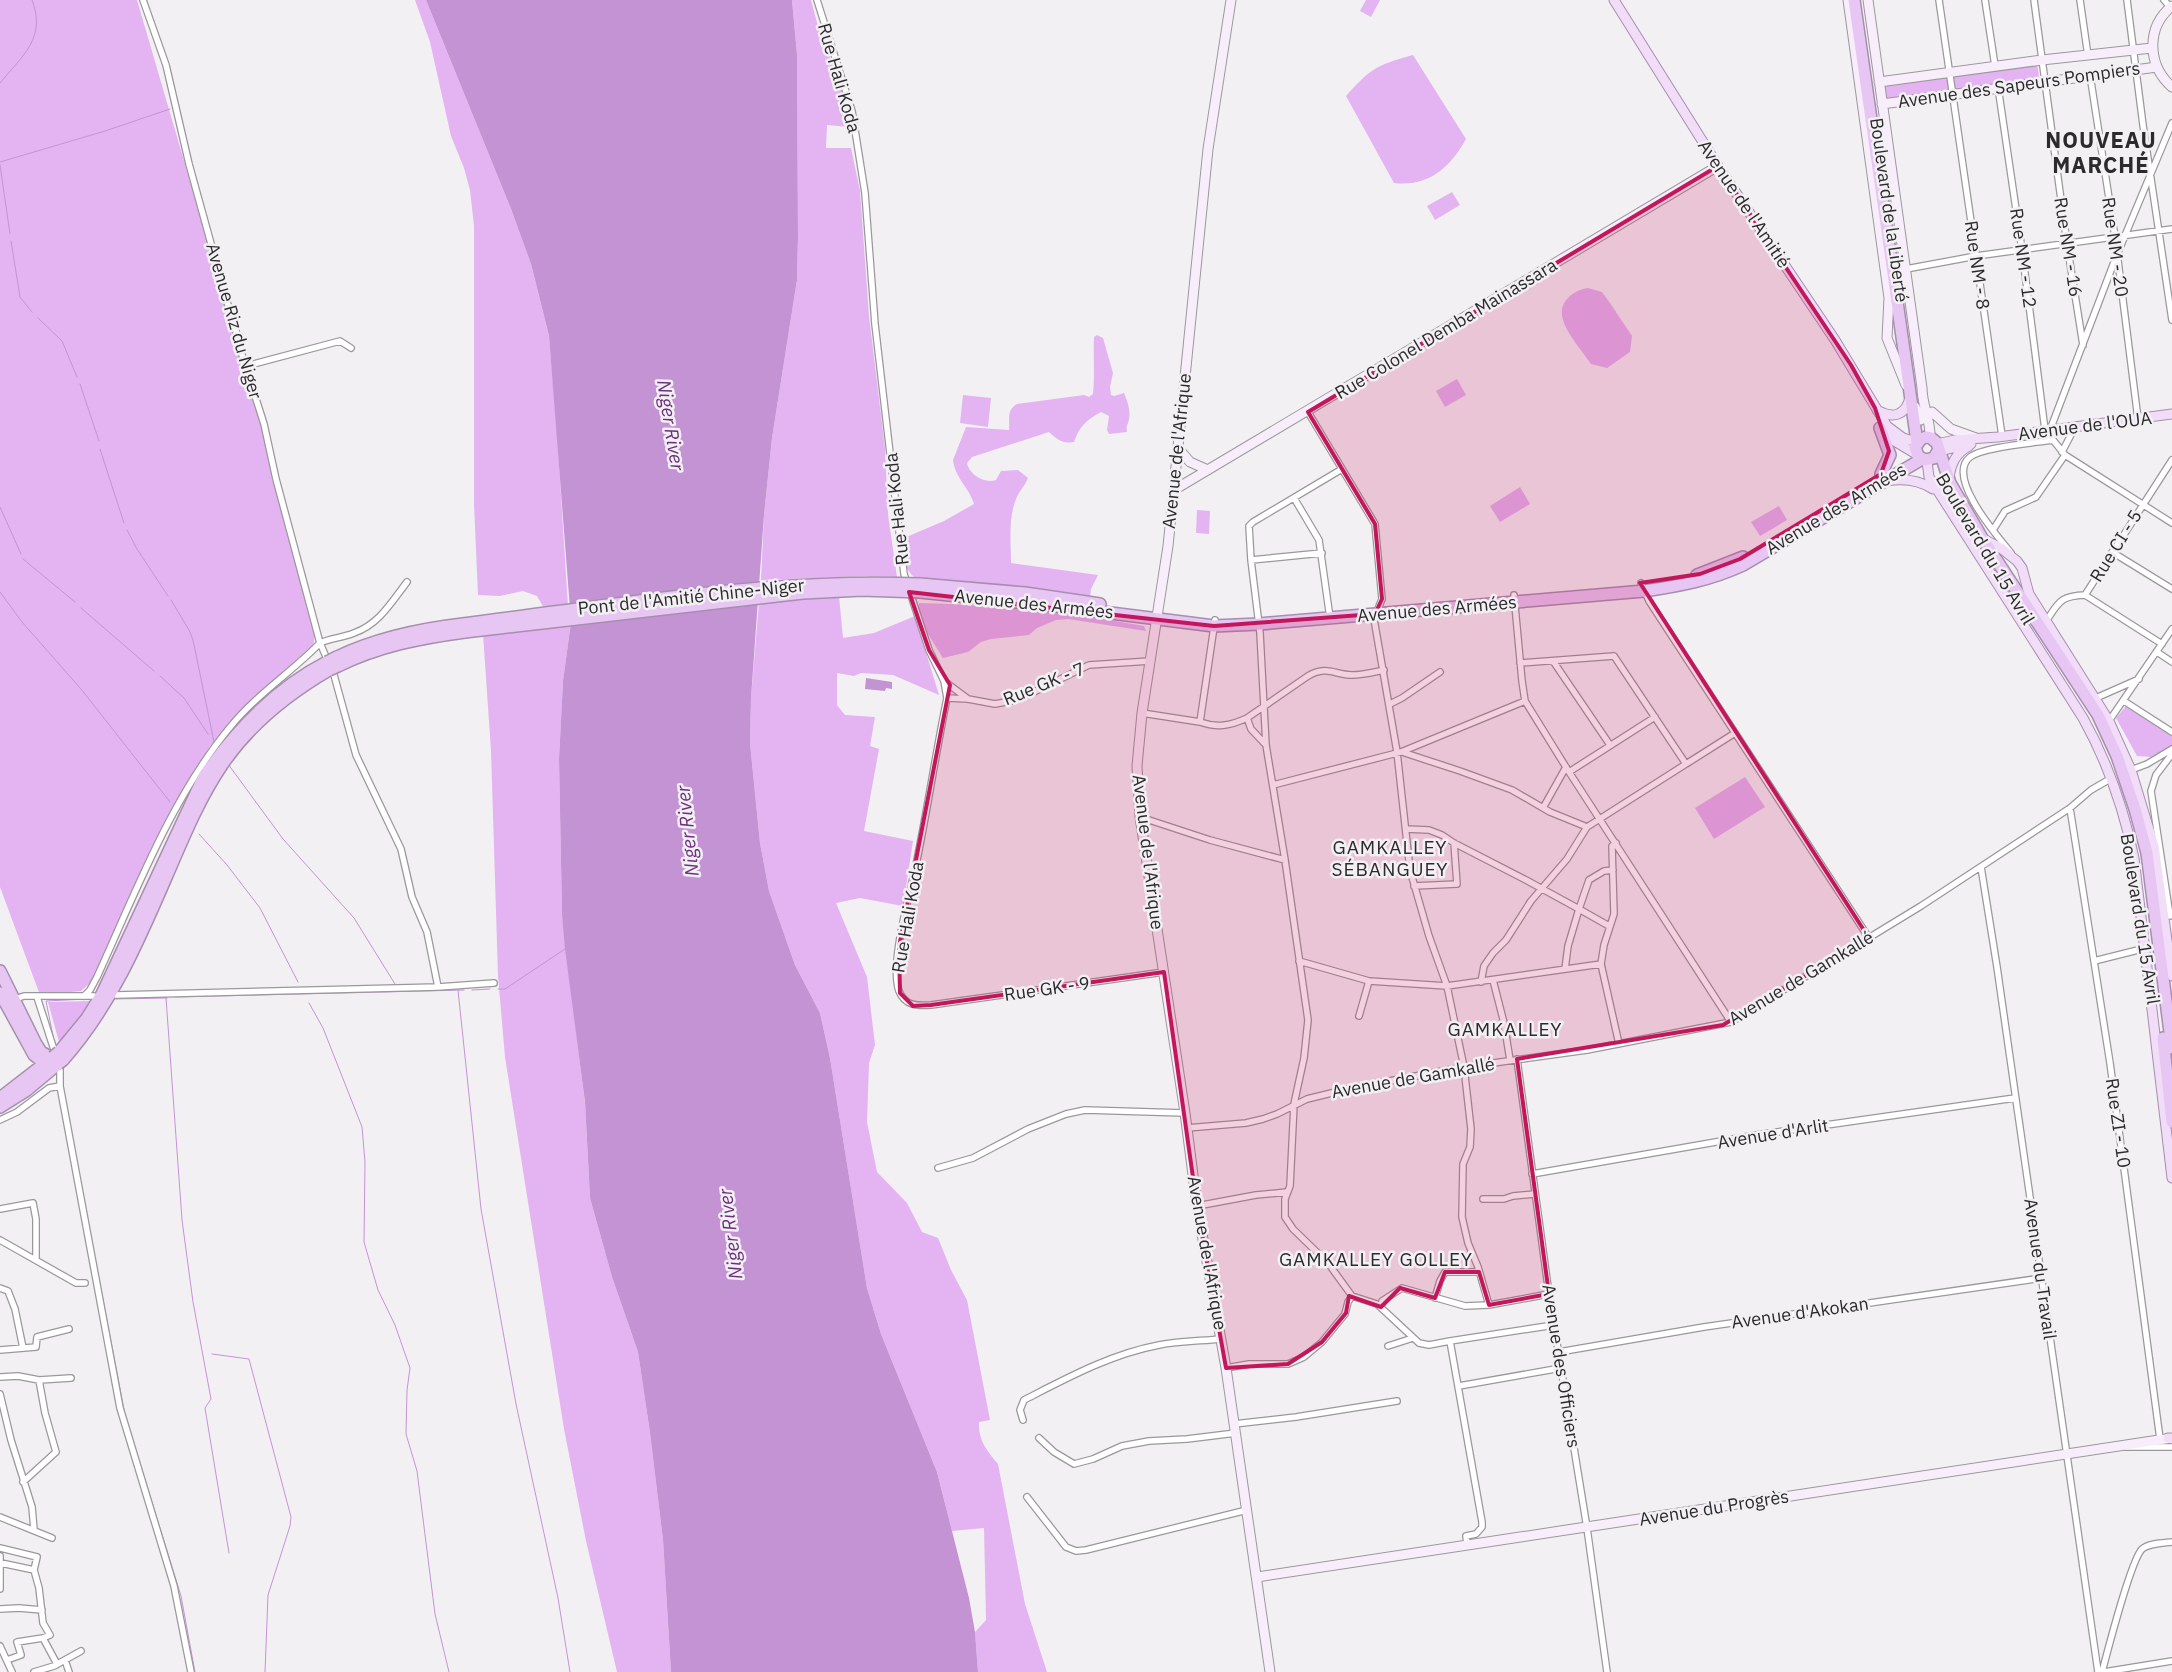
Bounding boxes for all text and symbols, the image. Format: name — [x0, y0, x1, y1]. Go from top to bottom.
street label: Rue Hali Koda — [813, 20, 866, 136]
street label: Avenue des Sapeurs Pompiers — [1896, 56, 2142, 113]
street label: Boulevard de la Liberté — [1865, 116, 1914, 304]
district label: NOUVEAU MARCHÉ — [2045, 125, 2157, 179]
street label: Avenue de l'Amitié — [1693, 135, 1796, 272]
street label: Rue NM - 16 — [2049, 195, 2088, 298]
street label: Rue NM - 20 — [2097, 196, 2134, 298]
street label: Rue NM - 12 — [2005, 207, 2042, 309]
street label: Rue NM - 8 — [1960, 219, 1995, 311]
street label: Avenue Riz du Niger — [201, 240, 268, 402]
street label: Rue Colonel Demba Mainassara — [1330, 253, 1561, 404]
street label: Avenue de l'Afrique — [1157, 372, 1196, 530]
water label: Niger River — [652, 378, 690, 473]
street label: Avenue de l'OUA — [2017, 406, 2153, 445]
street label: Rue Hali Koda — [879, 451, 914, 566]
street label: Avenue des Armées — [1761, 457, 1910, 560]
street label: Boulevard du 15 Avril — [1931, 469, 2040, 629]
street label: Rue CI - 5 — [2084, 505, 2147, 586]
street label: Pont de l'Amitié Chine-Niger — [577, 573, 806, 620]
street label: Avenue des Armées — [953, 584, 1115, 623]
street label: Avenue des Armées — [1356, 590, 1518, 627]
street label: Rue GK - 7 — [1000, 657, 1088, 710]
street label: Avenue de l'Afrique — [1128, 773, 1169, 931]
water label: Niger River — [670, 783, 704, 878]
street label: Boulevard du 15 Avril — [2116, 832, 2165, 1006]
district label: GAMKALLEY SÉBANGUEY — [1332, 835, 1449, 881]
street label: Rue Hali Koda — [886, 859, 929, 975]
street label: Avenue de Gamkallé — [1724, 925, 1878, 1030]
street label: Rue GK - 9 — [1003, 971, 1091, 1006]
district label: GAMKALLEY — [1447, 1017, 1563, 1041]
street label: Avenue de Gamkallé — [1329, 1052, 1496, 1103]
street label: Rue ZI - 10 — [2101, 1076, 2136, 1169]
street label: Avenue d'Arlit — [1716, 1113, 1830, 1154]
street label: Avenue de l'Afrique — [1183, 1174, 1232, 1332]
water label: Niger River — [712, 1186, 747, 1281]
street label: Avenue du Travail — [2019, 1197, 2062, 1341]
district label: GAMKALLEY GOLLEY — [1279, 1247, 1473, 1271]
street label: Avenue des Officiers — [1537, 1282, 1586, 1449]
street label: Avenue d'Akokan — [1730, 1291, 1870, 1334]
street label: Avenue du Progrès — [1637, 1484, 1790, 1531]

